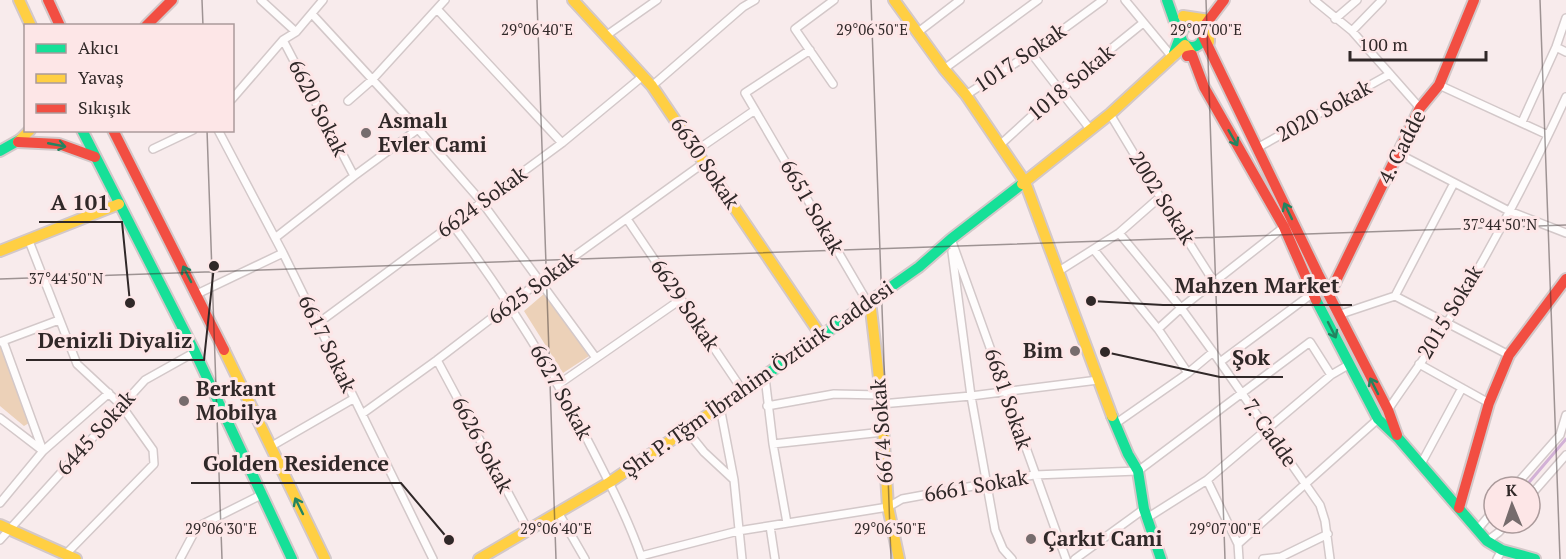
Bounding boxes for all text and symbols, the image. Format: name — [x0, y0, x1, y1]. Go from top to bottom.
street label: 1017 Sokak — [968, 16, 1071, 98]
text: 29°06'40"E — [501, 19, 573, 39]
text: 29°06'50"E — [836, 19, 908, 39]
text: 29°07'00"E — [1170, 19, 1242, 39]
legend — [24, 24, 234, 132]
scale bar — [1350, 24, 1486, 62]
text: 100 m — [1359, 32, 1408, 56]
text: Akıcı — [78, 35, 119, 59]
street label: 1018 Sokak — [1021, 38, 1120, 127]
street label: 6620 Sokak — [283, 54, 355, 161]
text: Yavaş — [78, 65, 124, 89]
street label: 2020 Sokak — [1271, 72, 1376, 148]
text: Sıkışık — [78, 95, 131, 119]
street label: 4. Cadde — [1371, 105, 1432, 188]
place label: Asmalı Evler Cami — [378, 106, 487, 158]
street label: 6630 Sokak — [665, 111, 747, 214]
marker: Asmalı Evler Cami — [359, 126, 373, 140]
one-way arrow — [1227, 129, 1239, 146]
one-way arrow — [47, 140, 67, 151]
street label: 2002 Sokak — [1123, 146, 1203, 250]
street label: 6651 Sokak — [774, 154, 851, 259]
street label: 6624 Sokak — [431, 159, 532, 243]
callout: A 101 — [39, 182, 122, 222]
text: A 101 — [50, 187, 110, 216]
one-way arrow — [1282, 203, 1293, 221]
text: 37°44'50"N — [1463, 214, 1537, 234]
street label: 6625 Sokak — [482, 244, 583, 330]
street label: 6629 Sokak — [645, 253, 727, 356]
street label: 2015 Sokak — [1410, 259, 1488, 364]
callout: Mahzen Market — [1163, 265, 1352, 305]
one-way arrow — [180, 266, 192, 284]
text: 37°44'50"N — [29, 268, 103, 288]
text: Mahzen Market — [1174, 270, 1340, 299]
street label: Şht P. Tğm İbrahim Öztürk Caddesi — [616, 274, 898, 483]
street label: 6617 Sokak — [292, 290, 364, 397]
callout: Denizli Diyaliz — [26, 320, 204, 360]
one-way arrow — [1326, 321, 1338, 339]
text: Denizli Diyaliz — [38, 325, 192, 354]
place label: Bim — [1023, 336, 1064, 364]
callout: Şok — [1220, 337, 1283, 377]
street label: 6627 Sokak — [524, 339, 600, 444]
text: Şok — [1232, 342, 1270, 371]
street label: 6681 Sokak — [979, 344, 1039, 453]
marker: Bim — [1068, 344, 1082, 358]
place label: Berkant Mobilya — [196, 374, 277, 426]
street label: 6674 Sokak — [863, 378, 899, 484]
one-way arrow — [1368, 378, 1379, 396]
street label: 6445 Sokak — [50, 384, 141, 481]
street label: 6626 Sokak — [446, 392, 520, 498]
street label: 7. Cadde — [1237, 393, 1304, 472]
marker: Berkant Mobilya — [177, 394, 191, 408]
callout: Golden Residence — [191, 443, 401, 483]
text: Golden Residence — [203, 448, 389, 477]
street label: 6661 Sokak — [922, 462, 1030, 508]
north arrow — [1482, 475, 1542, 535]
text: K — [1505, 479, 1518, 501]
one-way arrow — [293, 498, 305, 516]
text: 29°06'30"E — [185, 518, 257, 538]
text: 29°06'40"E — [520, 518, 592, 538]
text: 29°06'50"E — [854, 518, 926, 538]
text: 29°07'00"E — [1189, 518, 1261, 538]
place label: Çarkıt Cami — [1043, 524, 1162, 552]
marker: Çarkıt Cami — [1024, 532, 1038, 546]

